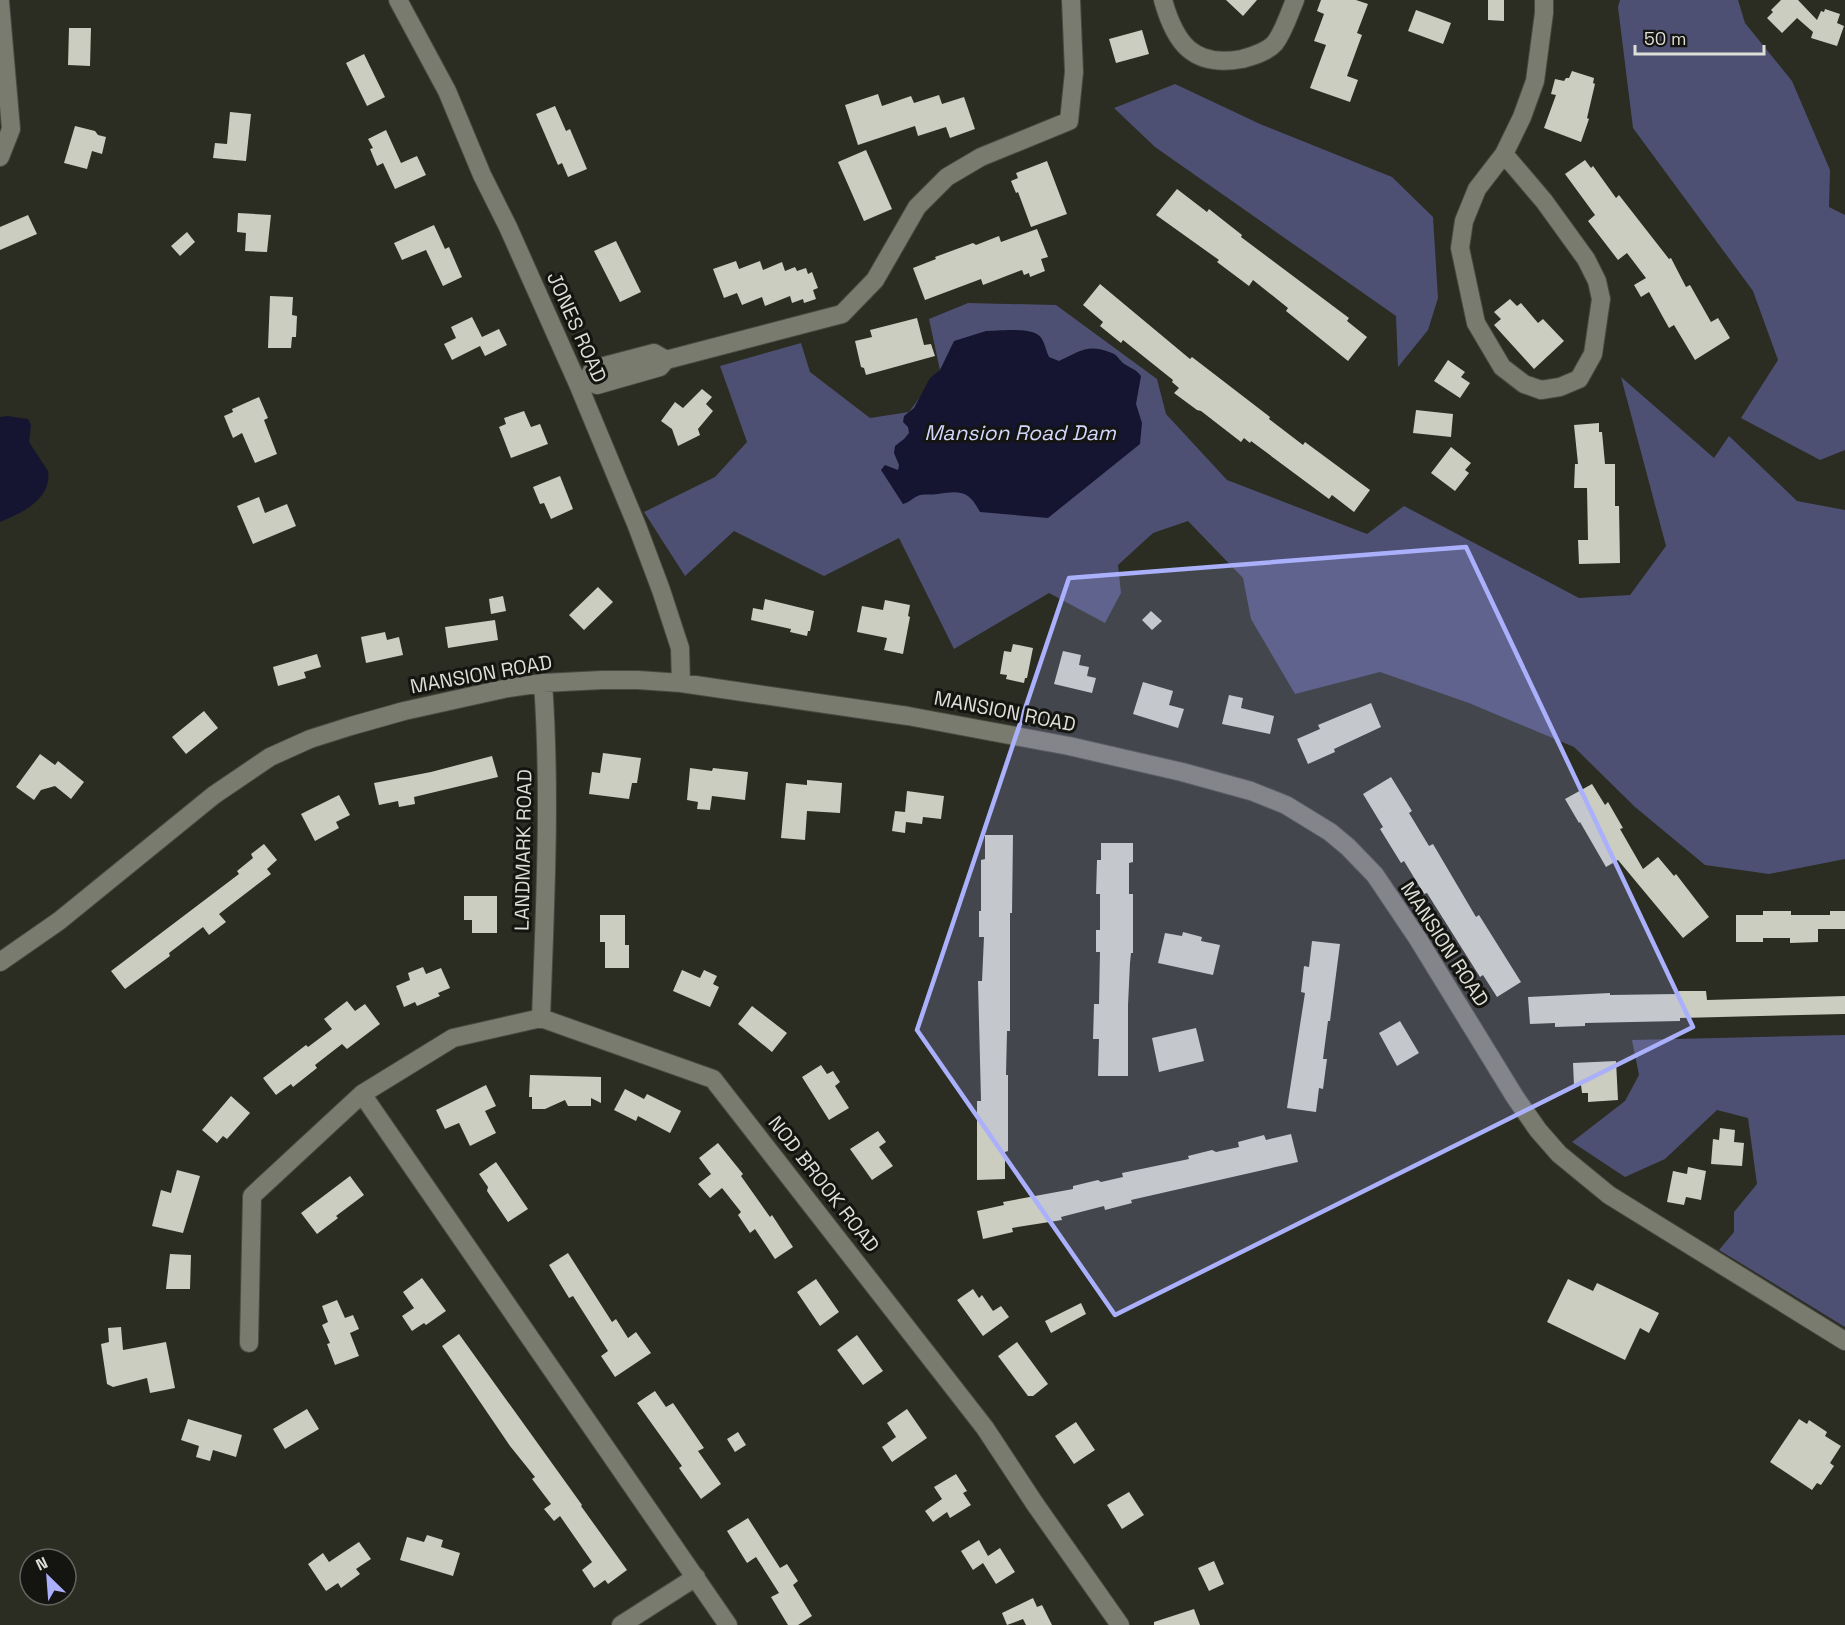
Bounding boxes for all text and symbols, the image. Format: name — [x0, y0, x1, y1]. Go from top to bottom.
scale bar — [1635, 18, 1764, 56]
text: 50 m — [1644, 27, 1686, 50]
street label: JONES ROAD — [541, 268, 613, 386]
water label: Mansion Road Dam — [924, 419, 1117, 446]
street label: MANSION ROAD — [408, 649, 554, 699]
street label: MANSION ROAD — [932, 685, 1078, 737]
street label: LANDMARK ROAD — [509, 769, 537, 931]
street label: MANSION ROAD — [1395, 877, 1495, 1011]
street label: NOD BROOK ROAD — [763, 1111, 885, 1257]
north arrow — [18, 1547, 78, 1607]
text: N — [33, 1552, 51, 1576]

